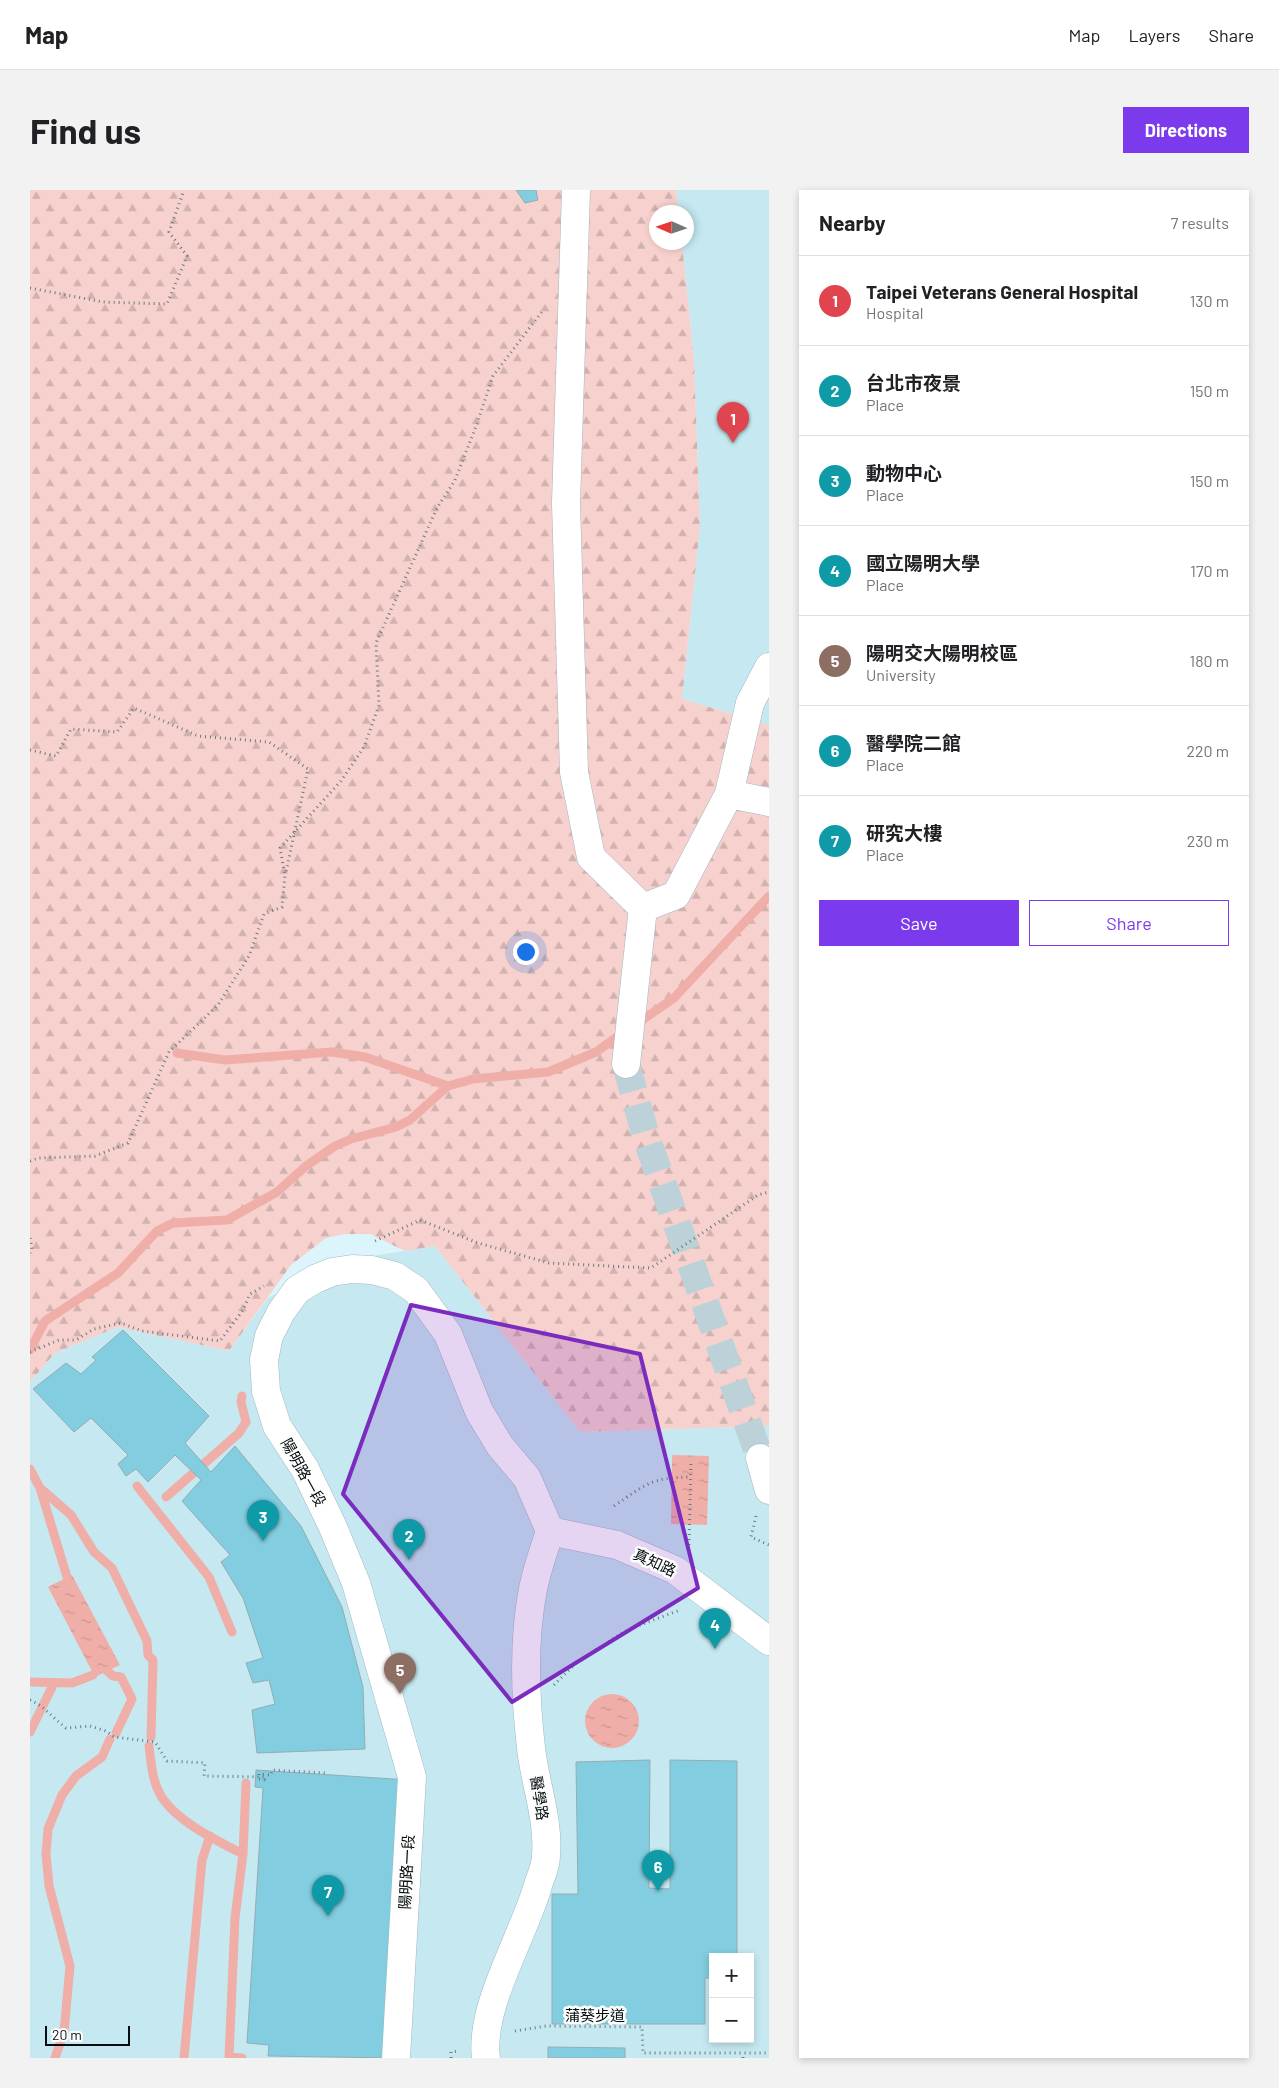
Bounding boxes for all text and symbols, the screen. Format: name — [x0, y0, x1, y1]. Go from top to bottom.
text: Map — [25, 20, 68, 49]
text: Map — [1068, 24, 1100, 46]
text: Layers — [1128, 24, 1181, 46]
text: Share — [1209, 24, 1254, 46]
button: Directions — [1123, 107, 1249, 153]
text: Find us — [30, 109, 141, 151]
north arrow — [649, 205, 694, 250]
text: Nearby — [819, 210, 885, 235]
text: 7 results — [1171, 213, 1229, 232]
text: Taipei Veterans General Hospital — [866, 280, 1138, 303]
text: 1 — [832, 291, 838, 310]
text: 130 m — [1190, 291, 1229, 310]
text: Hospital — [866, 303, 923, 322]
text: 台北市夜景 — [866, 371, 961, 394]
text: 2 — [831, 381, 839, 400]
text: 150 m — [1190, 381, 1229, 400]
text: Place — [866, 395, 904, 414]
pin: 1 — [717, 402, 749, 443]
text: 動物中心 — [866, 461, 942, 484]
text: 3 — [831, 471, 839, 490]
text: 150 m — [1190, 471, 1229, 490]
text: Place — [866, 485, 904, 504]
text: 國立陽明大學 — [866, 551, 980, 574]
text: 4 — [830, 561, 840, 580]
text: 170 m — [1190, 561, 1229, 580]
text: Place — [866, 575, 904, 594]
text: 陽明交大陽明校區 — [866, 641, 1018, 664]
text: 5 — [831, 651, 839, 670]
text: 180 m — [1190, 651, 1229, 670]
text: University — [866, 665, 936, 684]
text: 醫學院二館 — [866, 731, 961, 754]
text: 6 — [831, 741, 839, 760]
text: 220 m — [1186, 741, 1229, 760]
text: Place — [866, 755, 904, 774]
text: 研究大樓 — [866, 821, 942, 844]
text: 7 — [831, 831, 839, 850]
text: 230 m — [1187, 831, 1229, 850]
text: Place — [866, 845, 904, 864]
button: Save — [819, 900, 1019, 946]
button: Share — [1029, 900, 1229, 946]
your location — [513, 939, 539, 965]
street label: 陽明路一段 — [278, 1435, 330, 1509]
pin: 3 — [247, 1500, 279, 1541]
pin: 2 — [393, 1519, 425, 1560]
street label: 真知路 — [631, 1544, 679, 1580]
pin: 4 — [699, 1608, 731, 1649]
pin: 5 — [384, 1653, 416, 1694]
street label: 醫學路 — [528, 1774, 552, 1822]
street label: 陽明路一段 — [395, 1834, 417, 1910]
pin: 6 — [642, 1850, 674, 1891]
pin: 7 — [312, 1875, 344, 1916]
map controls — [709, 1953, 754, 2043]
button: + — [709, 1953, 754, 1998]
button: − — [709, 1998, 754, 2043]
street label: 蒲葵步道 — [565, 2006, 625, 2024]
scale bar — [45, 2023, 130, 2046]
text: 20 m — [52, 2026, 82, 2043]

